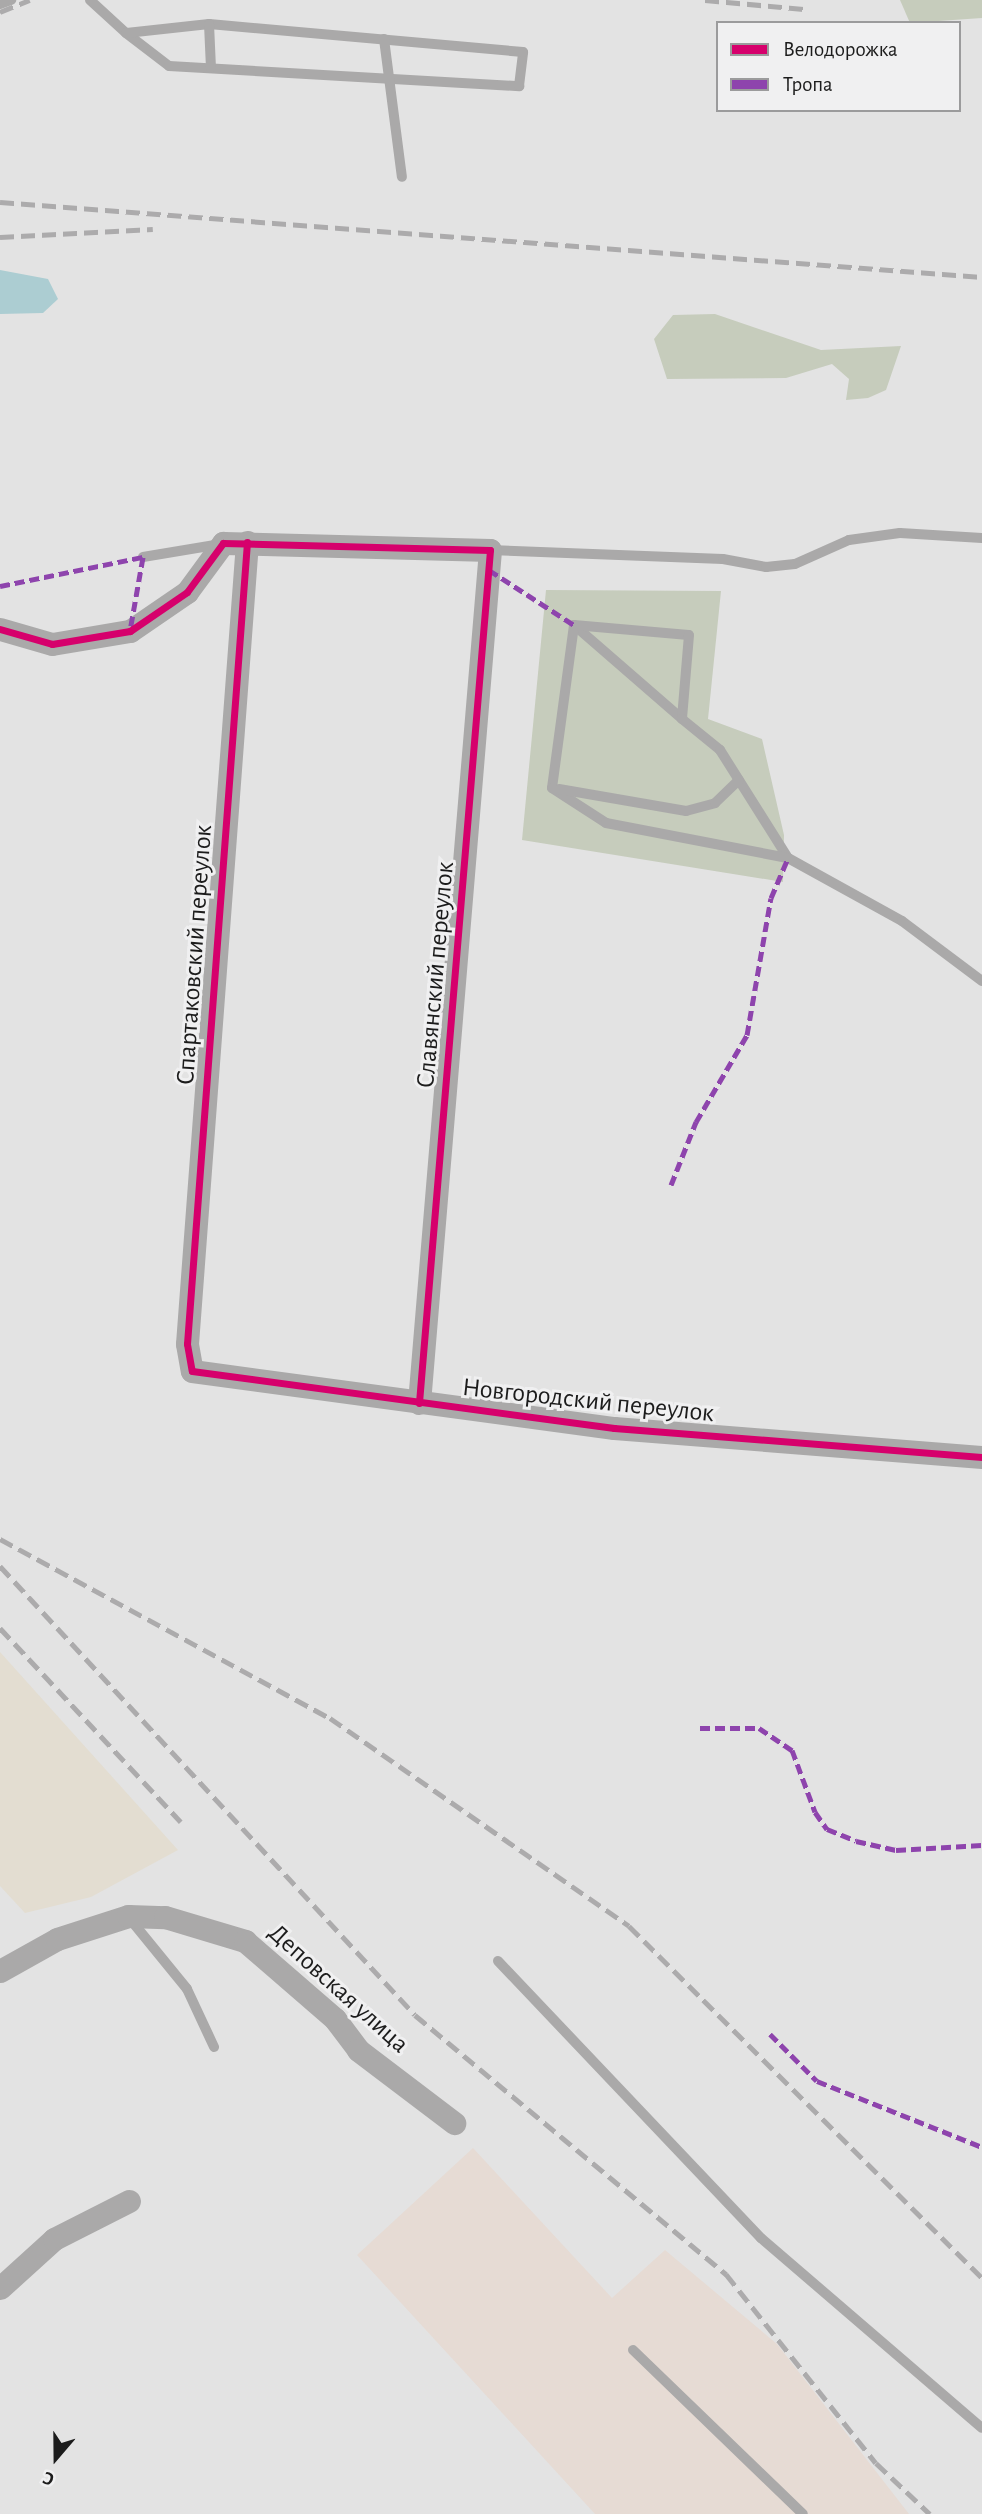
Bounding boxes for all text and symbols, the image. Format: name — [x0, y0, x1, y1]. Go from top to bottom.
legend — [716, 21, 961, 112]
text: Велодорожка — [783, 39, 898, 60]
text: Тропа — [783, 74, 833, 95]
street label: Спартаковский переулок — [170, 824, 220, 1086]
street label: Славянский переулок — [411, 860, 461, 1090]
street label: Новгородский переулок — [461, 1372, 715, 1430]
street label: Деповская улица — [261, 1918, 415, 2060]
north arrow — [21, 2423, 91, 2493]
text: С — [40, 2467, 57, 2489]

